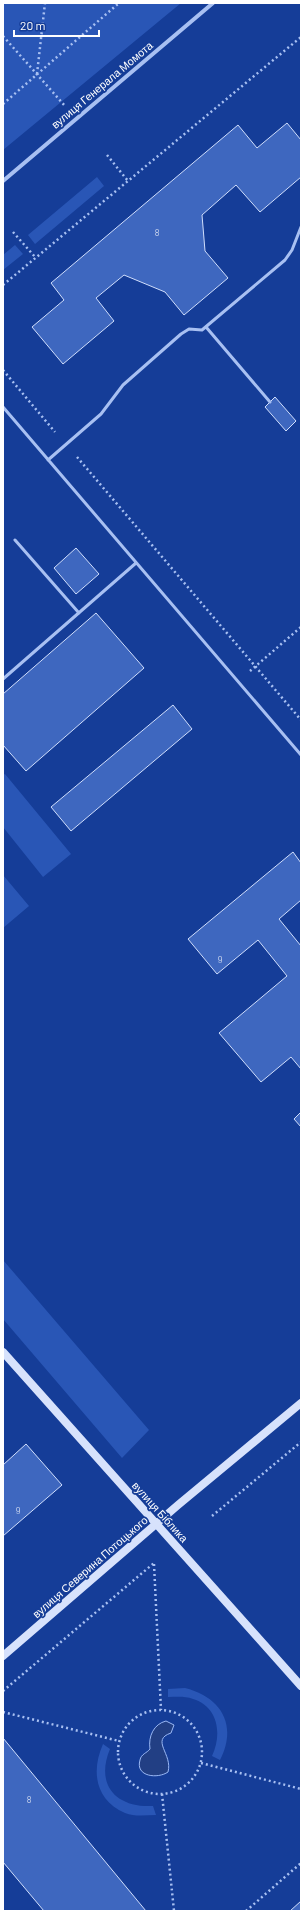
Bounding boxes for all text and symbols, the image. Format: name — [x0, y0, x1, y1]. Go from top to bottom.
scale bar — [14, 12, 99, 38]
text: 20 m — [20, 18, 46, 32]
street label: вулиця Генерала Момота — [48, 38, 156, 131]
house number: 8 — [155, 227, 160, 238]
house number: 9 — [218, 954, 223, 965]
street label: вулиця Біблика — [130, 1479, 192, 1545]
house number: 9 — [16, 1505, 21, 1516]
street label: вулиця Северина Потоцького — [29, 1513, 150, 1620]
house number: 8 — [27, 1794, 32, 1805]

